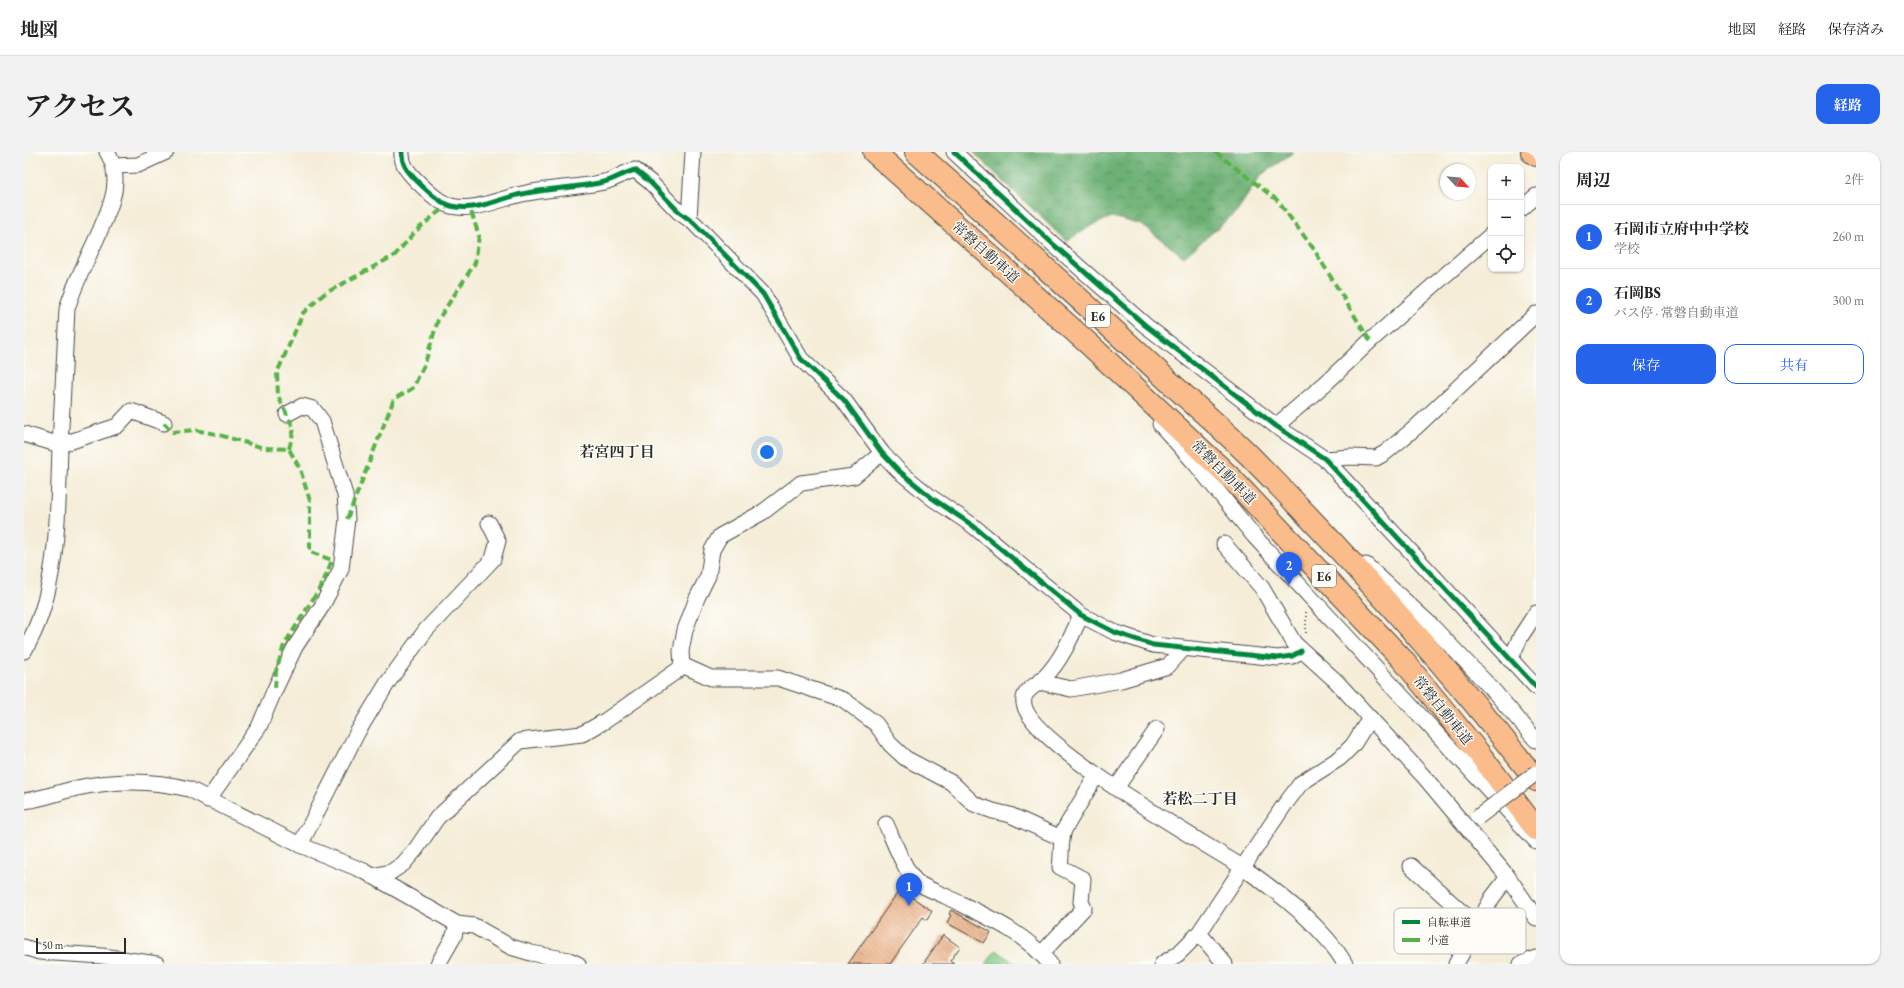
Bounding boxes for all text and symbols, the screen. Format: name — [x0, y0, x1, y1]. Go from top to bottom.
text: 地図 — [20, 17, 58, 42]
text: 地図 — [1728, 20, 1756, 38]
text: 経路 — [1778, 20, 1806, 38]
text: 保存済み — [1828, 20, 1884, 38]
button: 経路 — [1816, 84, 1880, 124]
text: アクセス — [24, 88, 135, 124]
north arrow — [1440, 164, 1476, 200]
map controls — [1488, 164, 1524, 272]
button: + — [1488, 164, 1524, 200]
text: 周辺 — [1576, 169, 1610, 191]
text: 2件 — [1845, 171, 1864, 188]
button: − — [1488, 200, 1524, 236]
street label: 常磐自動車道 — [949, 217, 1023, 287]
text: 石岡市立府中中学校 — [1614, 219, 1749, 238]
text: 1 — [1586, 228, 1592, 245]
text: 260 m — [1833, 228, 1864, 245]
button: locate — [1488, 236, 1524, 272]
text: 学校 — [1614, 240, 1640, 257]
text: 石岡BS — [1614, 283, 1661, 302]
text: 2 — [1586, 292, 1592, 309]
text: 300 m — [1833, 292, 1864, 309]
text: バス停 · 常磐自動車道 — [1614, 304, 1739, 321]
road number: E6 — [1086, 305, 1110, 327]
button: 保存 — [1576, 344, 1716, 384]
button: 共有 — [1724, 344, 1864, 384]
street label: 常磐自動車道 — [1188, 436, 1260, 508]
district label: 若宮四丁目 — [579, 442, 655, 461]
your location — [757, 442, 777, 462]
pin: 2 — [1276, 552, 1302, 585]
road number: E6 — [1312, 565, 1336, 587]
street label: 常磐自動車道 — [1410, 672, 1476, 748]
district label: 若松二丁目 — [1162, 789, 1238, 808]
pin: 1 — [896, 873, 922, 906]
legend — [1394, 908, 1526, 954]
text: 自転車道 — [1427, 915, 1471, 929]
text: 小道 — [1427, 933, 1449, 947]
scale bar — [36, 936, 126, 955]
text: 50 m — [42, 938, 63, 952]

